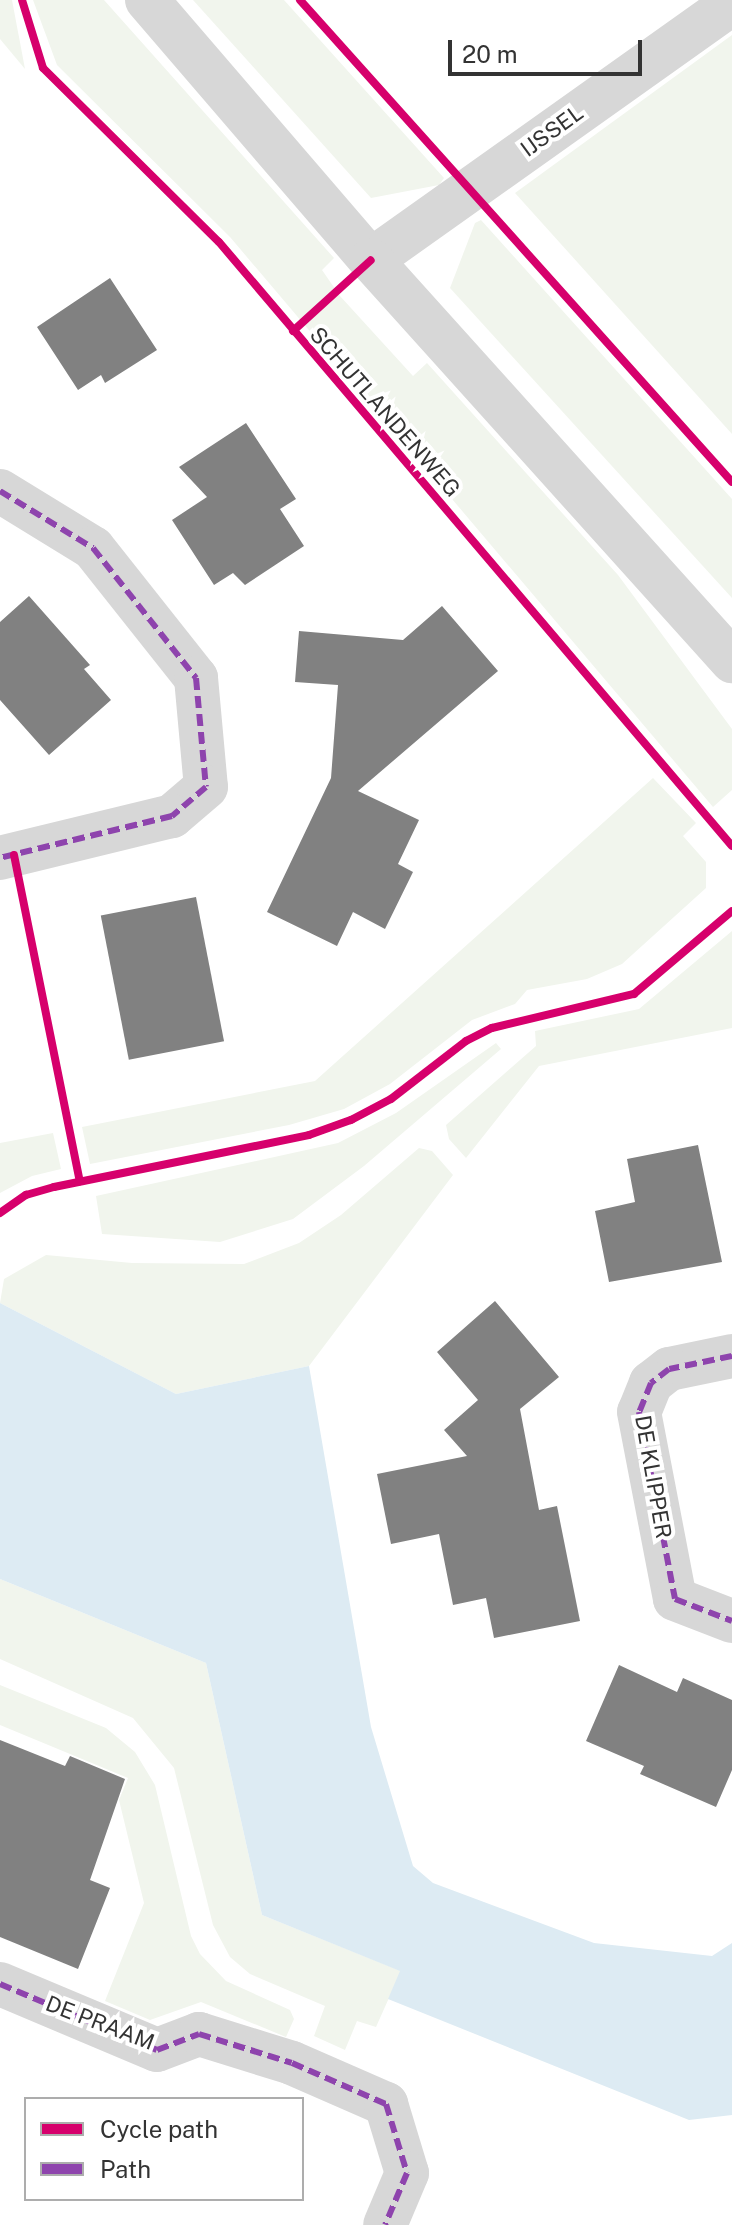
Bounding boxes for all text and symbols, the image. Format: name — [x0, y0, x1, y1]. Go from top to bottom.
scale bar — [452, 24, 646, 74]
text: 20 m — [462, 40, 518, 68]
street label: IJSSEL — [516, 100, 588, 162]
street label: SCHUTLANDENWEG — [304, 322, 466, 502]
street label: DE KLIPPER — [629, 1413, 677, 1541]
street label: DE PRAAM — [42, 1990, 158, 2056]
legend — [24, 2097, 304, 2201]
text: Cycle path — [100, 2115, 218, 2143]
text: Path — [100, 2155, 151, 2183]

